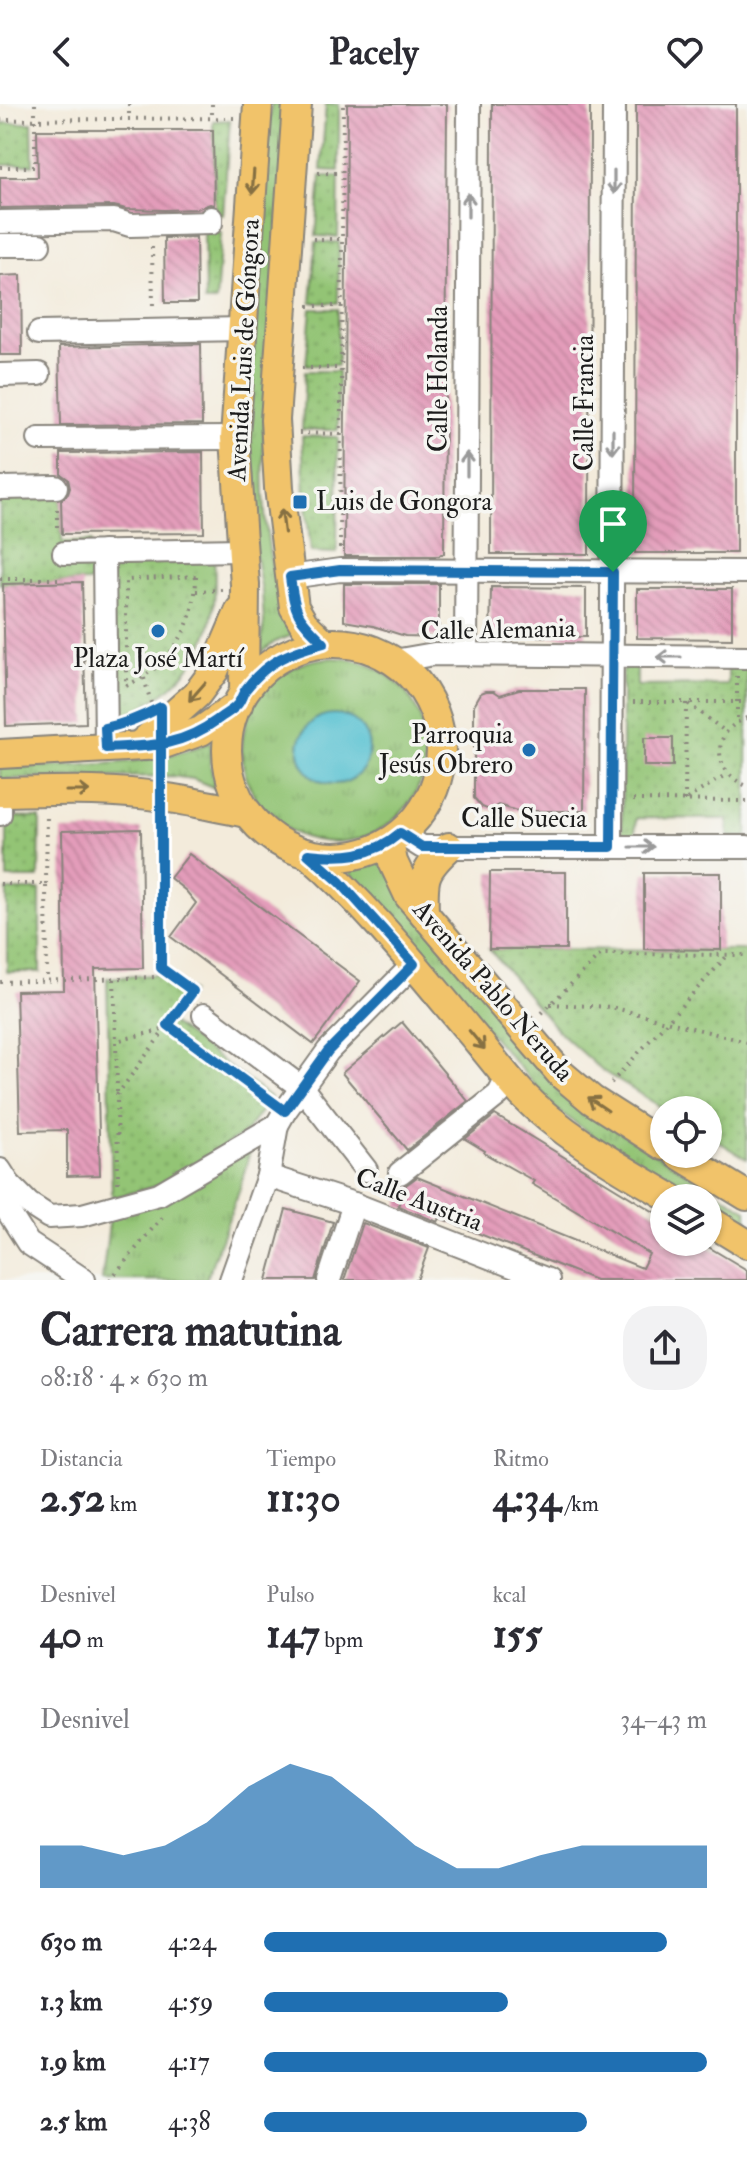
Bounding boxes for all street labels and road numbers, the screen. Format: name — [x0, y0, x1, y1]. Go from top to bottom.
street label: Avenida Luis de Góngora — [221, 217, 267, 483]
street label: Calle Holanda — [423, 305, 455, 452]
street label: Calle Francia — [569, 334, 601, 471]
street label: Calle Alemania — [420, 613, 576, 647]
street label: Calle Suecia — [461, 803, 587, 835]
street label: Avenida Pablo Neruda — [405, 893, 581, 1088]
street label: Calle Austria — [351, 1161, 487, 1239]

